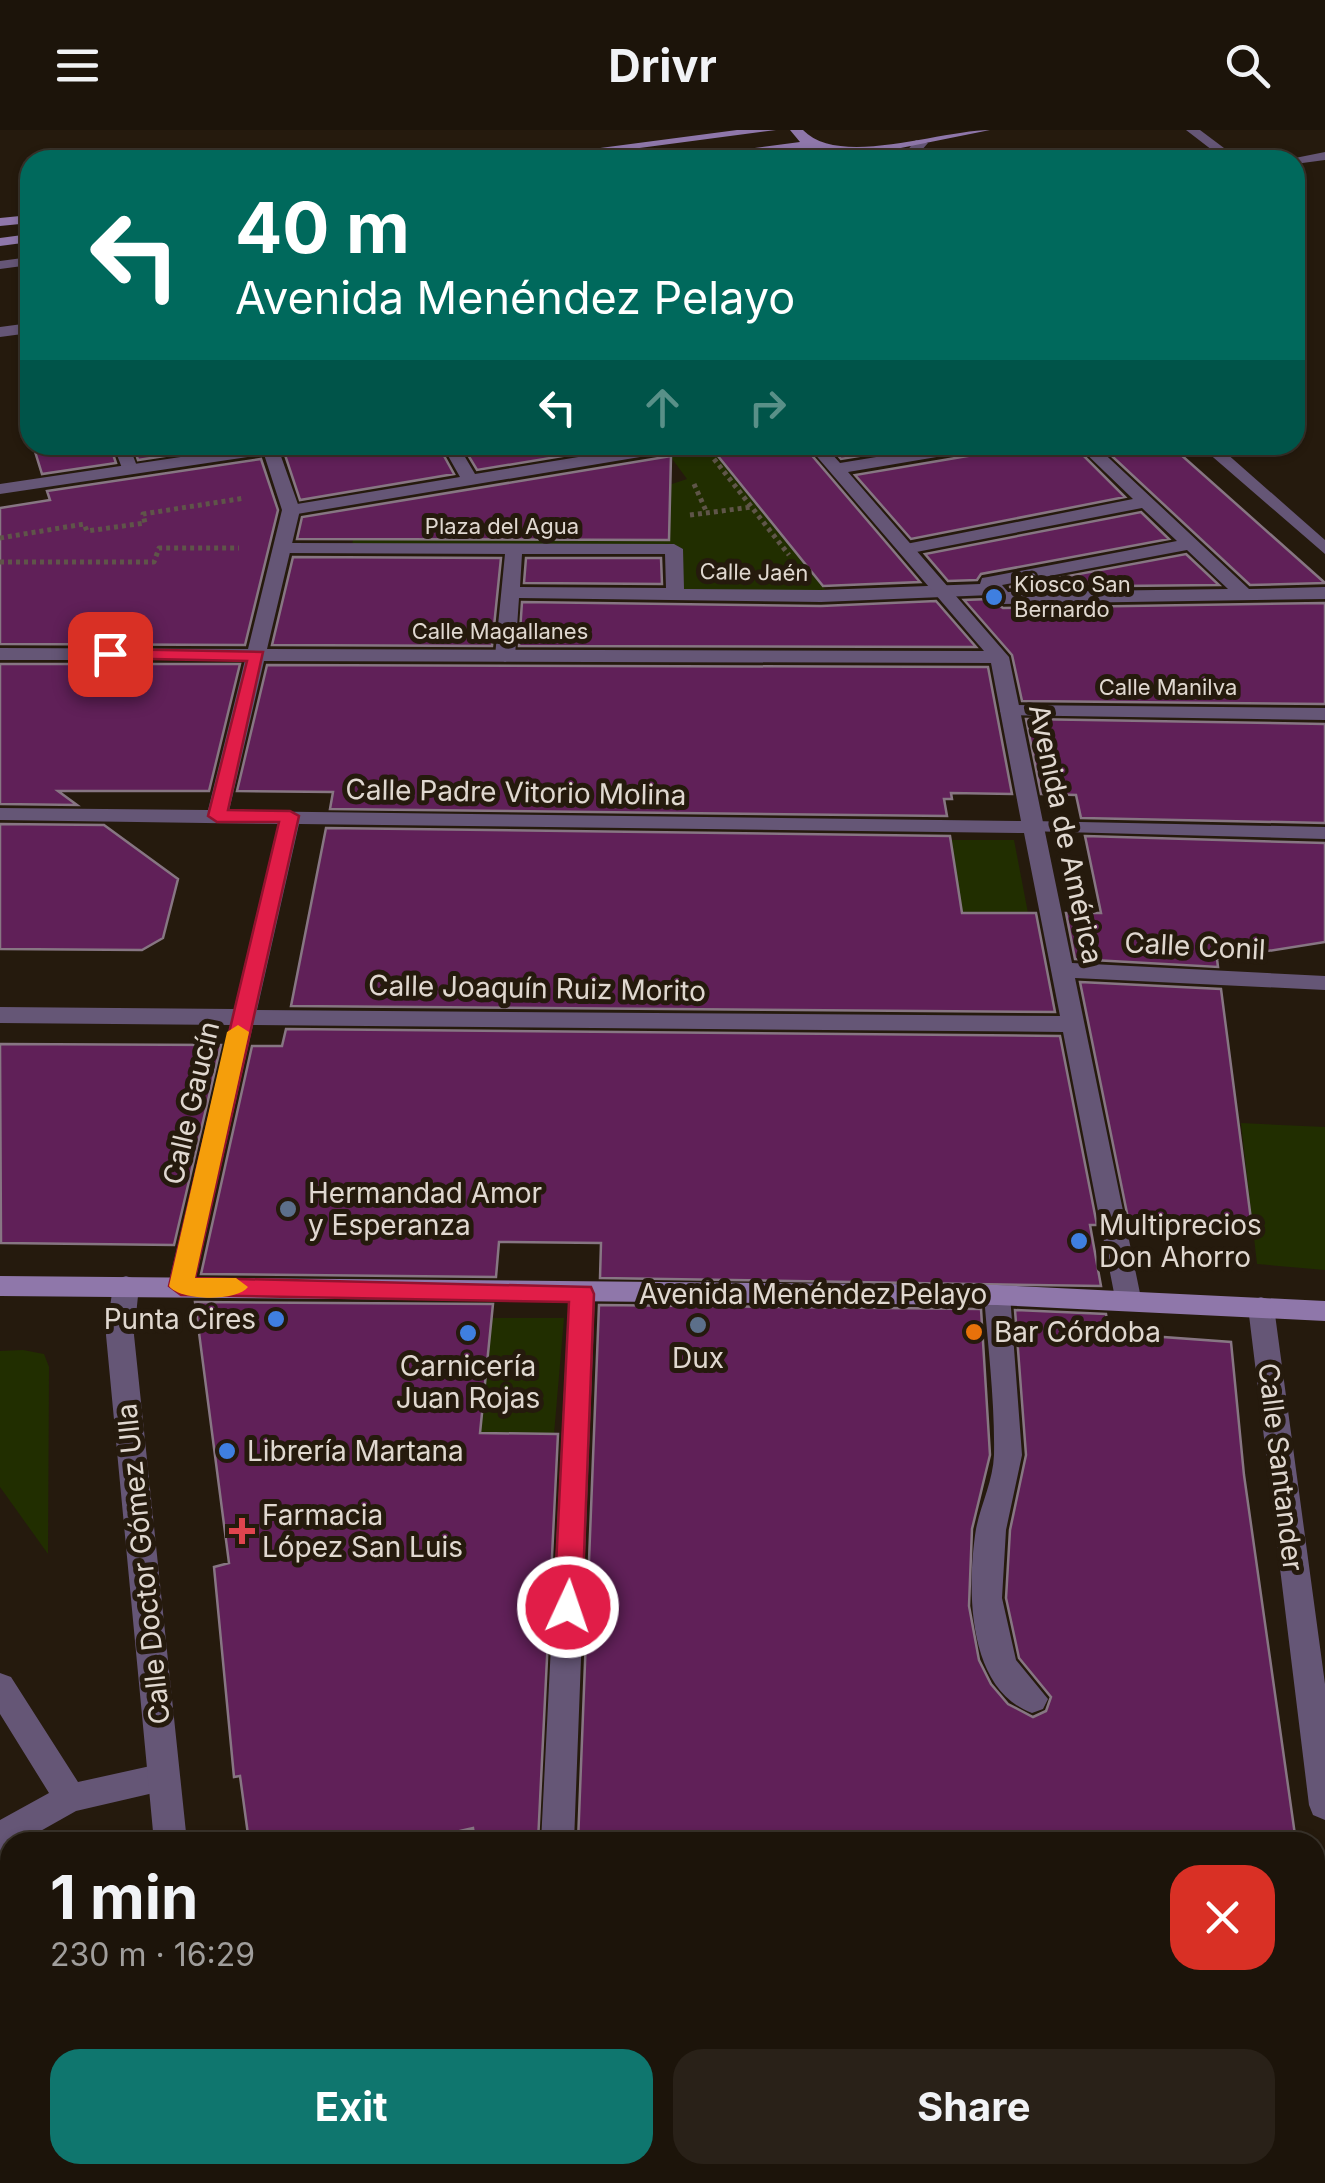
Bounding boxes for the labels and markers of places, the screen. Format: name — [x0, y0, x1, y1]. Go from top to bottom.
place label: Kiosco San Bernardo — [1014, 571, 1131, 622]
marker: Kiosco San Bernardo — [983, 586, 1005, 608]
pin — [68, 612, 153, 697]
place label: Hermandad Amor y Esperanza — [308, 1176, 542, 1242]
marker: Hermandad Amor y Esperanza — [277, 1198, 299, 1220]
place label: Multiprecios Don Ahorro — [1099, 1208, 1262, 1274]
marker: Multiprecios Don Ahorro — [1068, 1230, 1090, 1252]
place label: Punta Cires — [104, 1302, 256, 1336]
marker: Punta Cires — [265, 1308, 287, 1330]
marker: Dux — [687, 1314, 709, 1336]
place label: Bar Córdoba — [994, 1315, 1161, 1349]
marker: Bar Córdoba — [963, 1321, 985, 1343]
marker: Carnicería Juan Rojas — [457, 1322, 479, 1344]
place label: Dux — [672, 1341, 724, 1375]
place label: Carnicería Juan Rojas — [396, 1349, 540, 1415]
place label: Librería Martana — [247, 1434, 464, 1468]
marker: Librería Martana — [216, 1440, 238, 1462]
place label: Farmacia López San Luis — [262, 1498, 463, 1564]
marker: Farmacia López San Luis — [231, 1520, 253, 1542]

